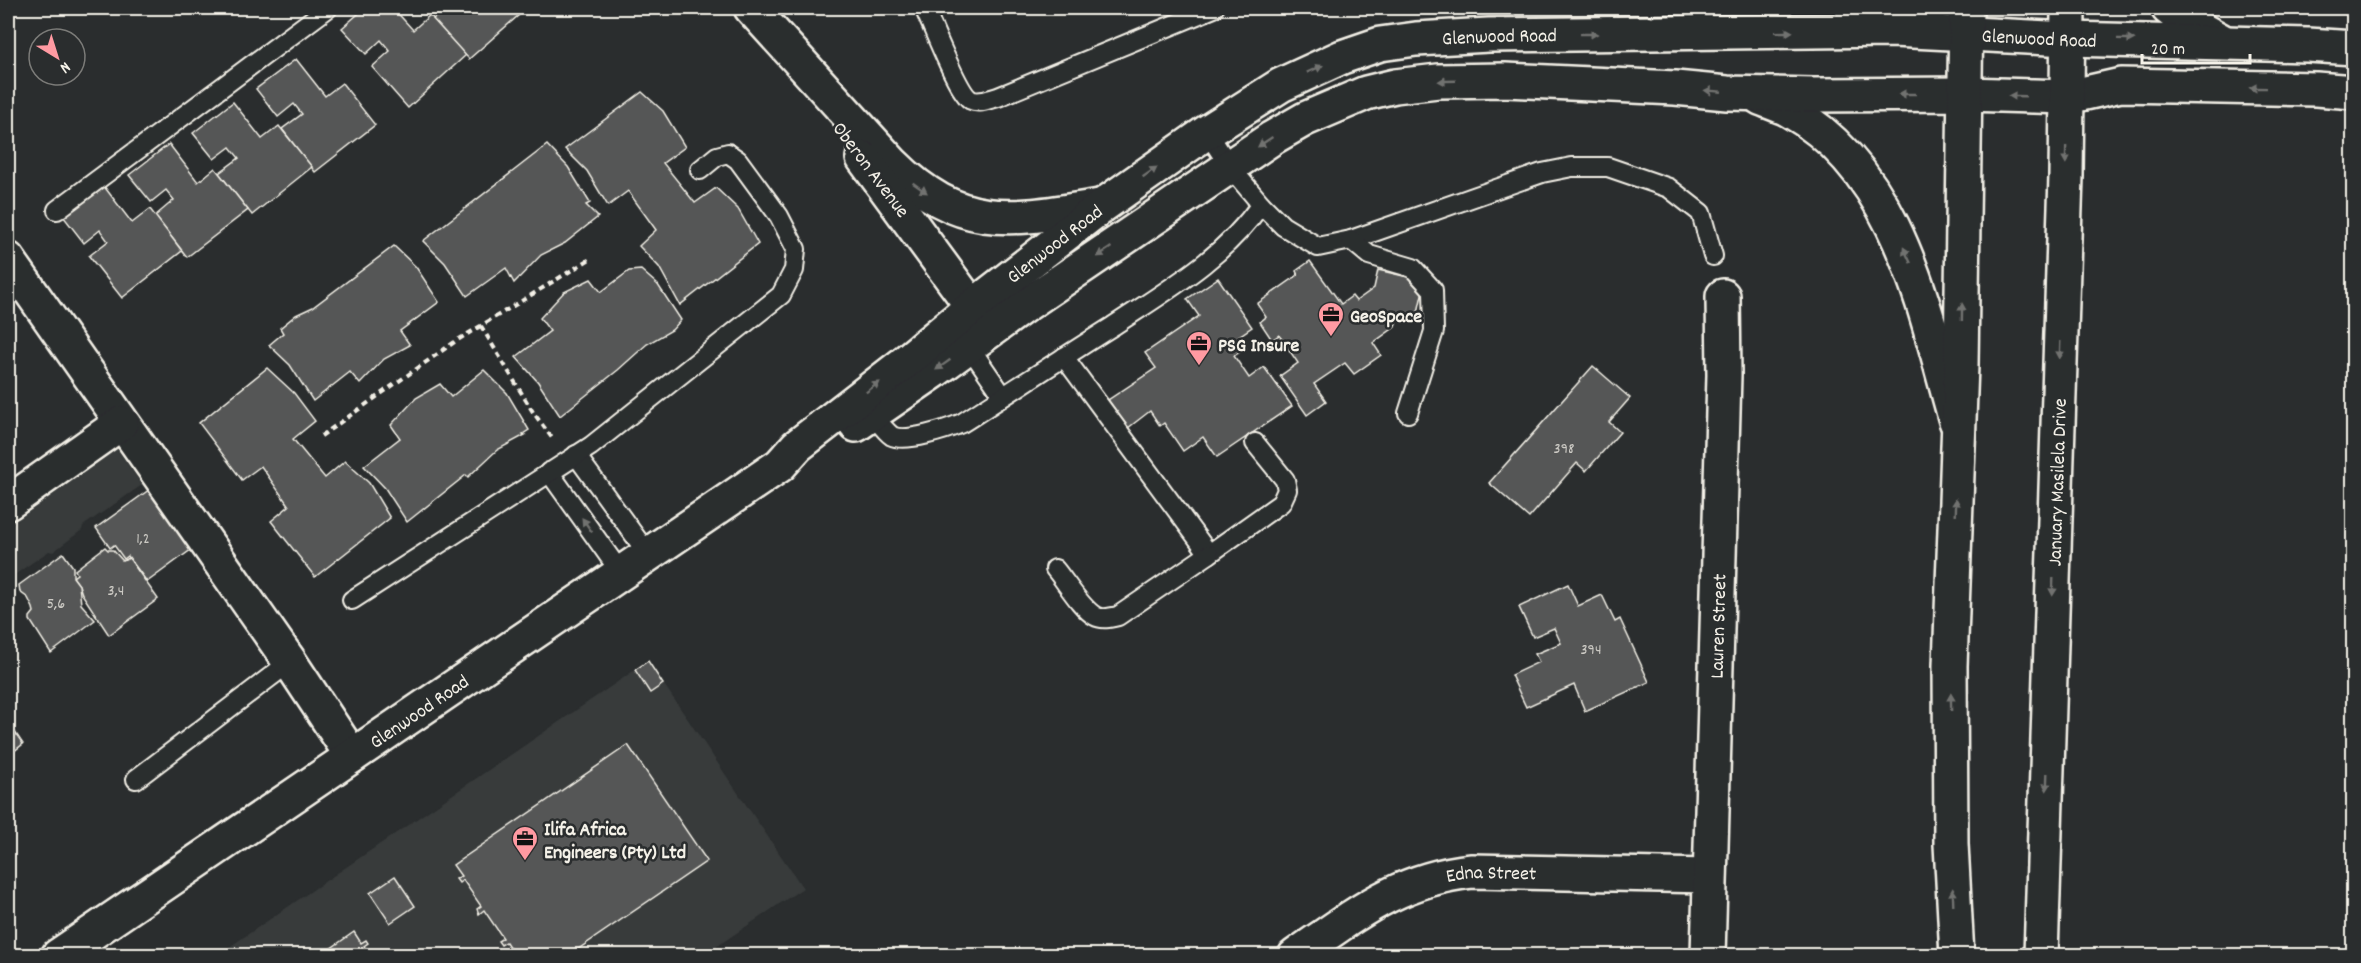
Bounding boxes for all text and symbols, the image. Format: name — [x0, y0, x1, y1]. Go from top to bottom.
street label: Glenwood Road — [1441, 23, 1557, 55]
street label: Glenwood Road — [1981, 24, 2097, 57]
north arrow — [27, 27, 87, 87]
one-way arrow — [1775, 27, 1794, 37]
scale bar — [2142, 27, 2250, 65]
one-way arrow — [1580, 29, 1599, 39]
one-way arrow — [2117, 35, 2136, 44]
text: 20 m — [2151, 38, 2185, 63]
text: N — [54, 55, 75, 78]
one-way arrow — [1306, 64, 1323, 73]
one-way arrow — [1437, 76, 1456, 85]
one-way arrow — [2248, 83, 2267, 92]
one-way arrow — [1703, 86, 1722, 96]
one-way arrow — [1898, 89, 1917, 99]
one-way arrow — [2007, 91, 2026, 100]
street label: Oberon Avenue — [824, 117, 915, 225]
one-way arrow — [1257, 137, 1273, 148]
one-way arrow — [2062, 146, 2071, 165]
one-way arrow — [1141, 166, 1157, 178]
one-way arrow — [912, 182, 928, 194]
street label: Glenwood Road — [1002, 199, 1110, 292]
one-way arrow — [1902, 246, 1911, 263]
one-way arrow — [1095, 247, 1112, 258]
office icon: GeoSpace — [1316, 300, 1346, 338]
one-way arrow — [1957, 303, 1967, 322]
place label: GeoSpace — [1350, 304, 1422, 332]
office icon: PSG Insure — [1184, 329, 1214, 367]
place label: PSG Insure — [1218, 333, 1299, 361]
one-way arrow — [2056, 341, 2065, 360]
one-way arrow — [936, 359, 952, 371]
one-way arrow — [864, 381, 880, 393]
street label: January Masilela Drive — [2042, 398, 2076, 567]
house number: 398 — [1554, 438, 1574, 461]
one-way arrow — [1952, 498, 1961, 517]
one-way arrow — [581, 518, 593, 534]
house number: 1,2 — [136, 528, 150, 551]
street label: Lauren Street — [1705, 573, 1736, 679]
one-way arrow — [2048, 578, 2058, 597]
house number: 3,4 — [108, 580, 124, 603]
house number: 5,6 — [47, 593, 65, 616]
house number: 394 — [1580, 639, 1602, 662]
street label: Glenwood Road — [365, 669, 476, 757]
one-way arrow — [1946, 693, 1956, 712]
one-way arrow — [2042, 773, 2052, 792]
place label: Ilifa Africa Engineers (Pty) Ltd — [544, 817, 686, 868]
office icon: Ilifa Africa Engineers (Pty) Ltd — [510, 824, 540, 862]
street label: Edna Street — [1444, 860, 1536, 892]
one-way arrow — [1949, 888, 1958, 907]

